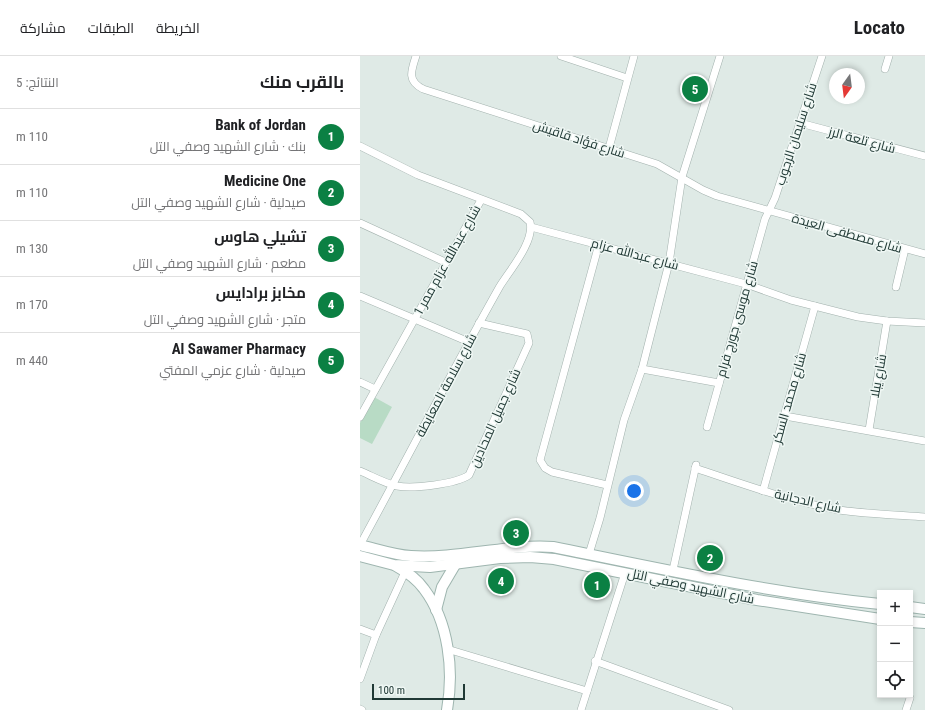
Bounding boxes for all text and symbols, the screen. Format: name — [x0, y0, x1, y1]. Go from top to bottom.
text: Locato — [854, 16, 905, 39]
text: مشاركة — [20, 20, 66, 36]
text: الطبقات — [88, 20, 134, 36]
text: الخريطة — [156, 20, 200, 36]
north arrow — [829, 68, 865, 104]
text: بالقرب منك — [260, 72, 344, 92]
pin: 5 — [682, 74, 708, 104]
text: النتائج: 5 — [16, 75, 59, 90]
street label: شارع سليمان الرجوب — [772, 81, 821, 187]
text: Bank of Jordan — [215, 116, 306, 134]
street label: شارع فؤاد قاقيش — [531, 117, 627, 162]
street label: شارع تلعة الرز — [826, 124, 897, 157]
text: 110 m — [16, 129, 48, 144]
text: 1 — [328, 129, 334, 144]
text: بنك · شارع الشهيد وصفي التل — [150, 139, 306, 154]
text: Medicine One — [224, 172, 306, 190]
text: 110 m — [16, 185, 48, 200]
text: 2 — [328, 185, 334, 200]
text: صيدلية · شارع الشهيد وصفي التل — [131, 195, 306, 210]
street label: شارع عبدالله عزام ممر 1 — [410, 202, 485, 319]
street label: شارع مصطفى العيدة — [790, 210, 904, 257]
text: تشيلي هاوس — [214, 228, 306, 246]
street label: شارع عبدالله عزام — [589, 234, 681, 275]
text: 130 m — [16, 241, 48, 256]
text: 3 — [328, 241, 334, 256]
text: مطعم · شارع الشهيد وصفي التل — [133, 256, 306, 271]
street label: شارع موسى جورج فرام — [713, 259, 763, 379]
text: مخابز برادايس — [216, 284, 306, 302]
text: 170 m — [16, 297, 48, 312]
text: 4 — [328, 297, 334, 312]
text: متجر · شارع الشهيد وصفي التل — [144, 312, 306, 327]
street label: شارع سلامة المعايطة — [412, 331, 481, 440]
text: Al Sawamer Pharmacy — [172, 340, 306, 358]
street label: شارع محمد السكر — [769, 351, 810, 446]
text: 440 m — [16, 353, 48, 368]
text: 5 — [328, 353, 334, 368]
street label: شارع يبلا — [867, 353, 890, 399]
text: صيدلية · شارع عزمي المفتي — [159, 363, 306, 378]
street label: شارع جميل المحادين — [467, 366, 524, 470]
your location — [624, 481, 644, 501]
street label: شارع الدجانية — [773, 486, 843, 517]
pin: 3 — [503, 518, 529, 548]
pin: 2 — [697, 543, 723, 573]
street label: شارع الشهيد وصفي التل — [626, 565, 756, 610]
pin: 4 — [488, 566, 514, 596]
pin: 1 — [584, 570, 610, 600]
map controls — [877, 590, 913, 698]
button: + — [877, 590, 913, 626]
button: − — [877, 626, 913, 662]
button: locate — [877, 662, 913, 698]
scale bar — [372, 682, 465, 701]
text: 100 m — [378, 684, 405, 697]

